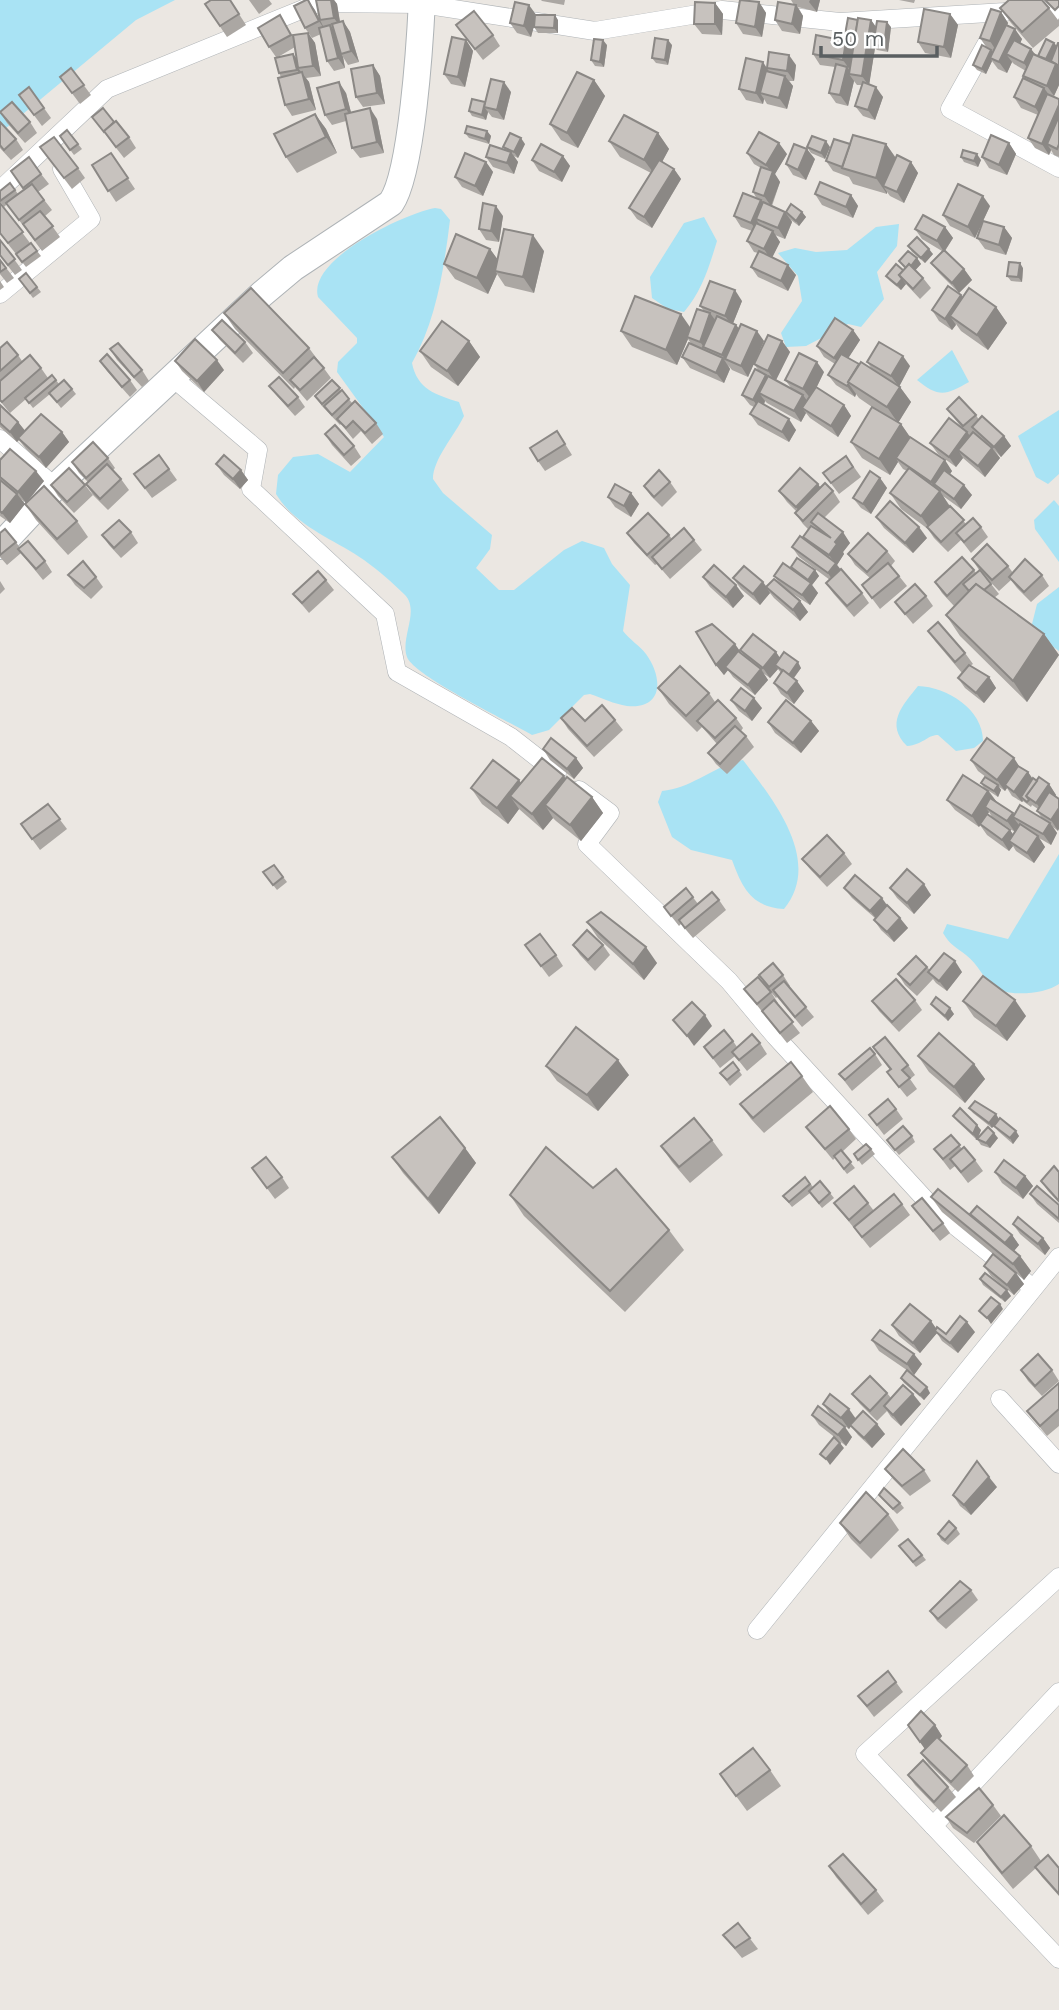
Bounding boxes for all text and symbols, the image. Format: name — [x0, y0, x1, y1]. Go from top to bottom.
scale bar — [821, 14, 936, 58]
text: 50 m — [832, 26, 884, 51]

